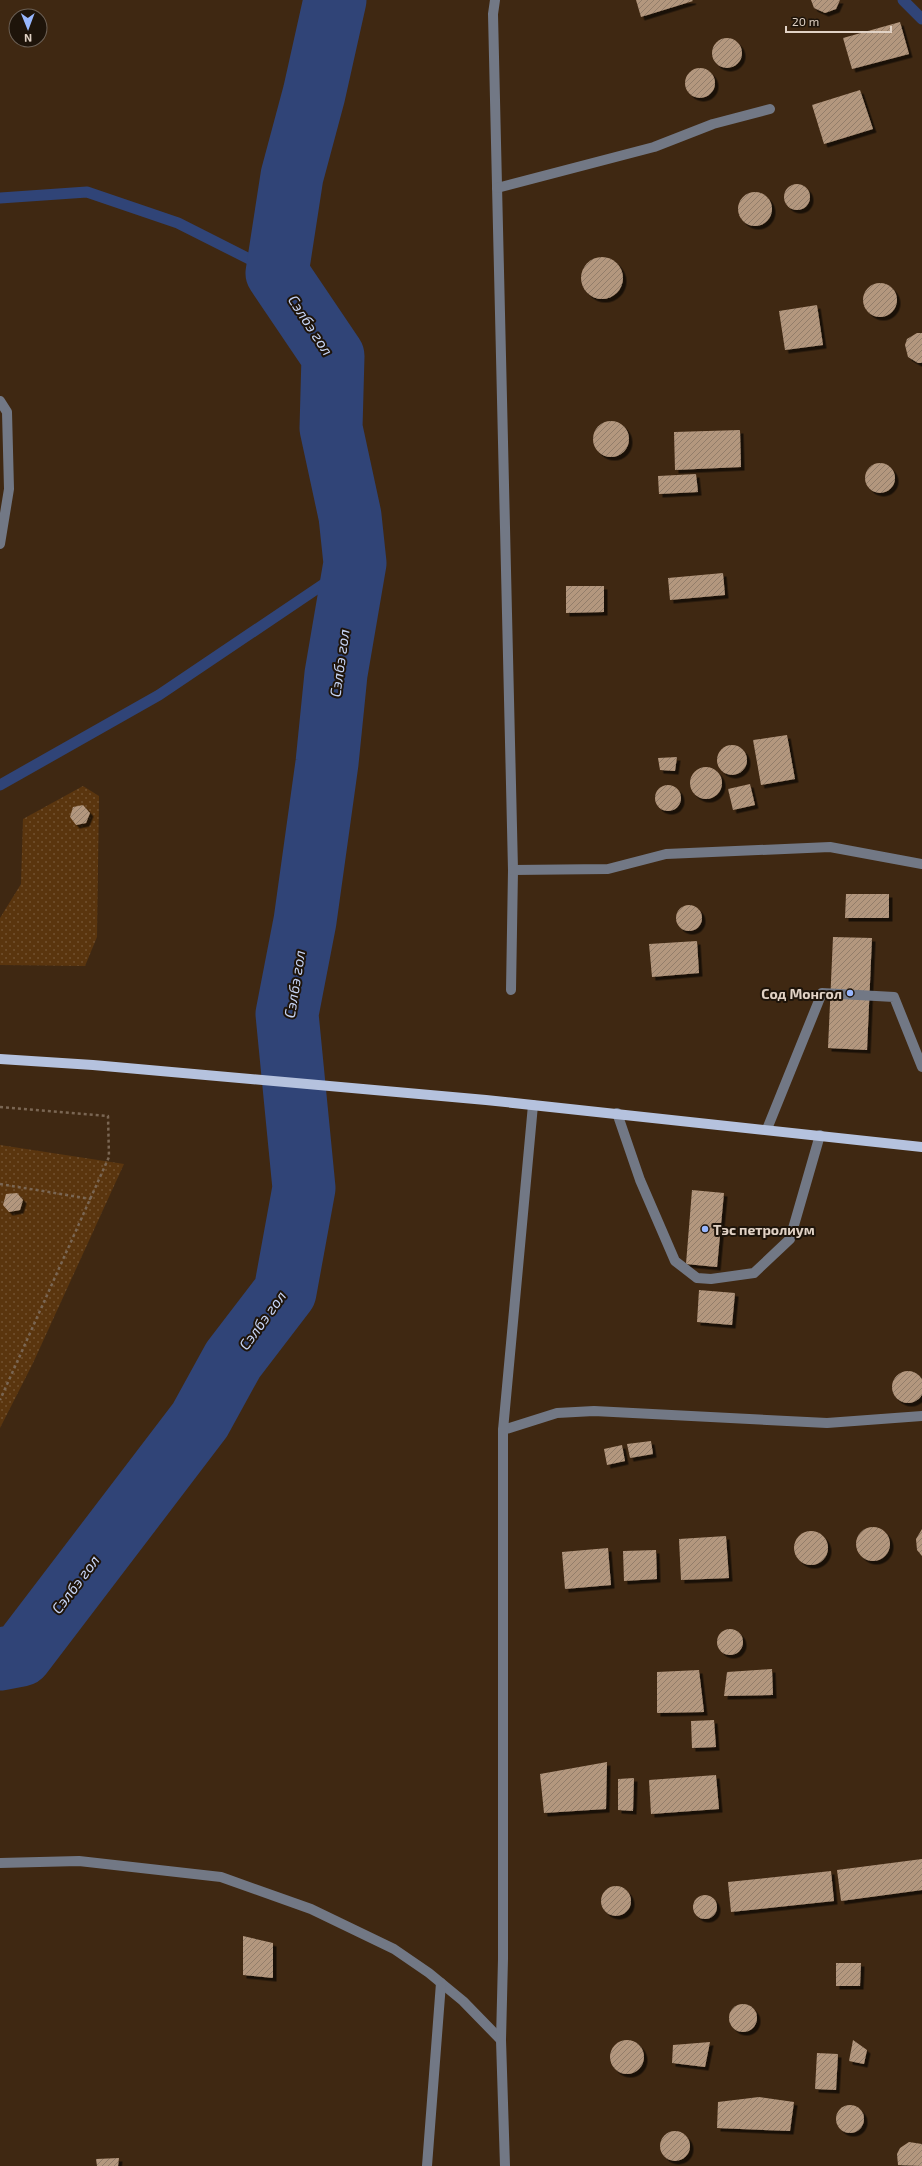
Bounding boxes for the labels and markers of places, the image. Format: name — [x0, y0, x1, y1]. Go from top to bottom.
place label: Сод Монгол — [761, 985, 842, 1002]
marker: Сод Монгол — [845, 988, 855, 998]
place label: Тэс петролиум — [713, 1221, 815, 1238]
marker: Тэс петролиум — [700, 1224, 710, 1234]

